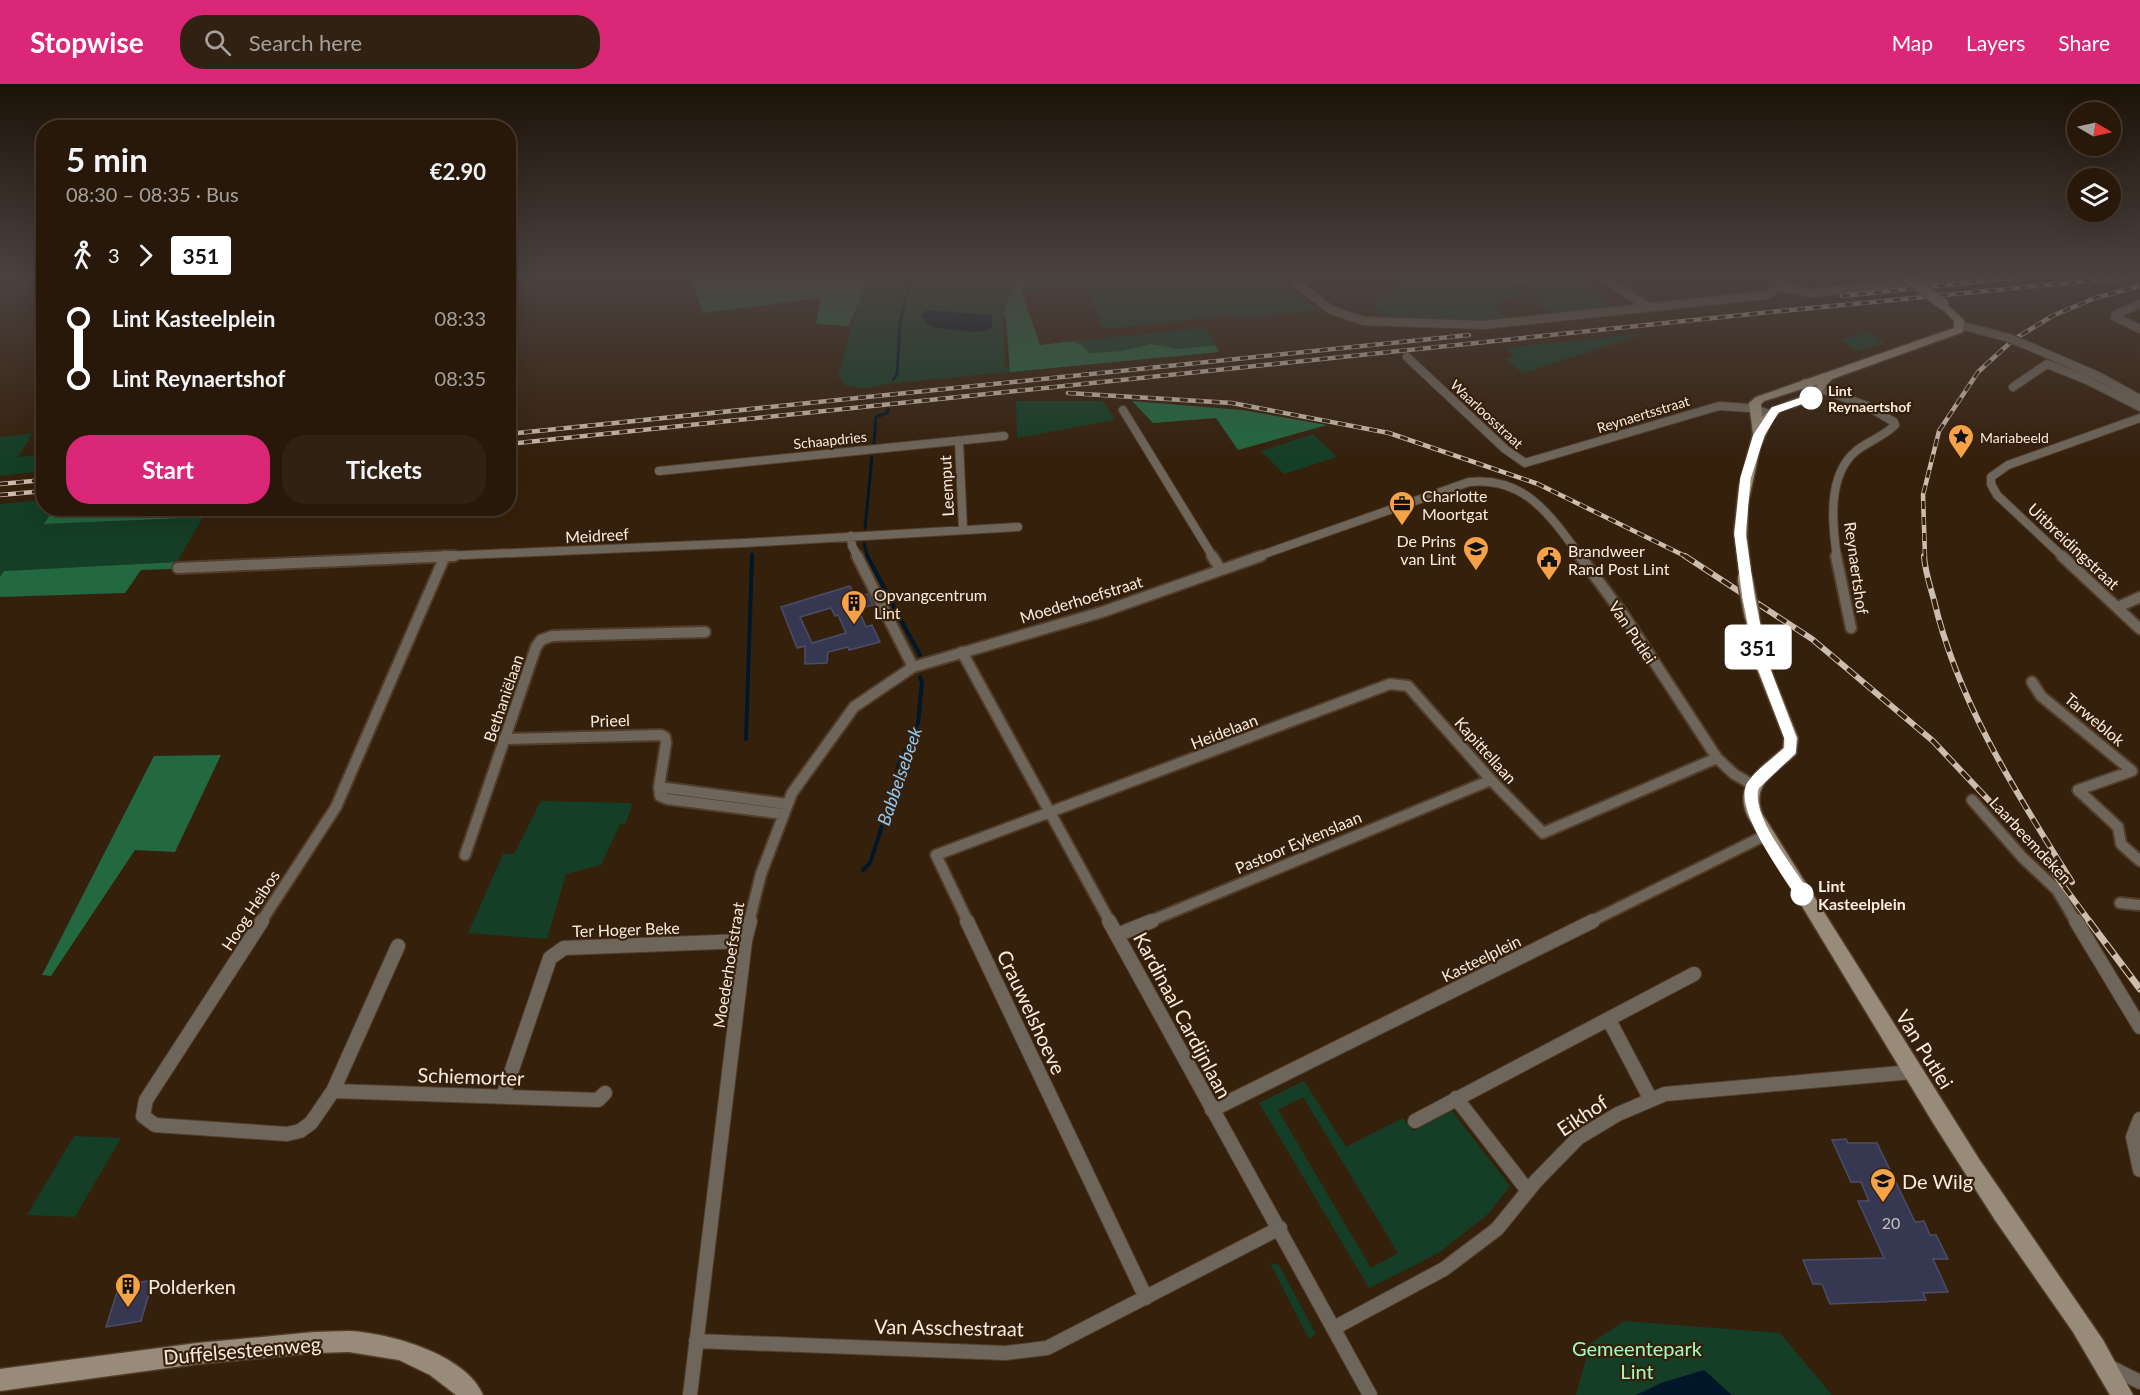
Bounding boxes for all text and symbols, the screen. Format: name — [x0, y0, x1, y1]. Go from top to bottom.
search box — [180, 15, 600, 69]
text: Stopwise — [30, 25, 144, 59]
icon: search — [201, 26, 234, 59]
text: Search here — [249, 29, 362, 56]
text: Map — [1892, 30, 1933, 55]
text: Layers — [1966, 30, 2025, 55]
text: Share — [2058, 30, 2110, 55]
north arrow — [2067, 102, 2121, 156]
map controls — [2067, 102, 2121, 222]
text: 5 min — [66, 139, 148, 179]
text: €2.90 — [430, 158, 486, 185]
button: layers — [2067, 168, 2121, 222]
text: 08:30 – 08:35 · Bus — [66, 182, 239, 206]
icon: walk — [66, 239, 99, 272]
icon: forward — [129, 239, 162, 272]
text: 3 — [108, 243, 120, 267]
text: 351 — [183, 243, 219, 268]
text: Lint Kasteelplein — [112, 305, 275, 332]
text: 08:33 — [435, 306, 486, 330]
text: Lint Reynaertshof — [112, 365, 285, 392]
text: 08:35 — [435, 366, 486, 390]
street label: Waarloosstraat — [1447, 376, 1527, 452]
place label: Lint Reynaertshof — [1828, 382, 1911, 415]
marker: Lint Reynaertshof — [1800, 387, 1822, 409]
street label: Reynaertsstraat — [1595, 392, 1691, 436]
place icon: Mariabeeld — [1946, 422, 1976, 460]
street label: Schaapdries — [793, 428, 867, 452]
place label: Mariabeeld — [1980, 429, 2049, 446]
button: Start — [66, 435, 270, 504]
button: Tickets — [282, 435, 486, 504]
street label: Leemput — [935, 455, 957, 517]
place label: Charlotte Moortgat — [1422, 486, 1488, 523]
office icon: Charlotte Moortgat — [1387, 489, 1417, 527]
street label: Uitbreidingstraat — [2024, 499, 2124, 593]
street label: Reynaertshof — [1841, 521, 1873, 616]
street label: Meidreef — [565, 524, 630, 546]
place label: De Prins van Lint — [1396, 531, 1456, 568]
school or university icon: De Prins van Lint — [1461, 534, 1491, 572]
place label: Brandweer Rand Post Lint — [1568, 541, 1670, 578]
public building icon: Brandweer Rand Post Lint — [1534, 544, 1564, 582]
street label: Moederhoefstraat — [1017, 571, 1145, 627]
place label: Opvangcentrum Lint — [874, 585, 987, 622]
building icon: Opvangcentrum Lint — [839, 588, 869, 626]
street label: Van Putlei — [1605, 597, 1661, 667]
line badge: 351 — [1724, 628, 1792, 666]
text: 351 — [1740, 635, 1776, 660]
street label: Bethaniëlaan — [479, 652, 527, 744]
street label: Tarweblok — [2061, 689, 2129, 750]
street label: Prieel — [590, 710, 630, 730]
street label: Heidelaan — [1188, 710, 1260, 752]
street label: Kapittellaan — [1451, 713, 1521, 787]
water label: Babbelsebeek — [872, 723, 926, 828]
street label: Laarbeemdeken — [1986, 793, 2076, 887]
street label: Pastoor Eykenslaan — [1232, 807, 1364, 877]
street label: Hoog Heibos — [217, 866, 283, 954]
place label: Lint Kasteelplein — [1818, 876, 1906, 913]
marker: Lint Kasteelplein — [1791, 883, 1813, 905]
street label: Moederhoefstraat — [709, 900, 747, 1029]
street label: Ter Hoger Beke — [572, 918, 680, 940]
street label: Kardinaal Cardijnlaan — [1129, 928, 1237, 1102]
street label: Kasteelplein — [1438, 931, 1524, 985]
street label: Crauwelshoeve — [993, 946, 1071, 1078]
street label: Van Putlei — [1891, 1005, 1959, 1093]
street label: Schiemorter — [417, 1062, 526, 1090]
street label: Eikhof — [1552, 1089, 1612, 1141]
school or university icon: De Wilg — [1868, 1166, 1898, 1204]
place label: De Wilg — [1902, 1169, 1973, 1193]
house number: 20 — [1882, 1213, 1900, 1232]
building icon: Polderken — [113, 1271, 143, 1309]
place label: Polderken — [148, 1274, 236, 1298]
street label: Van Asschestraat — [874, 1314, 1024, 1340]
street label: Duffelsesteenweg — [162, 1331, 322, 1369]
park label: Gemeentepark Lint — [1572, 1336, 1703, 1383]

